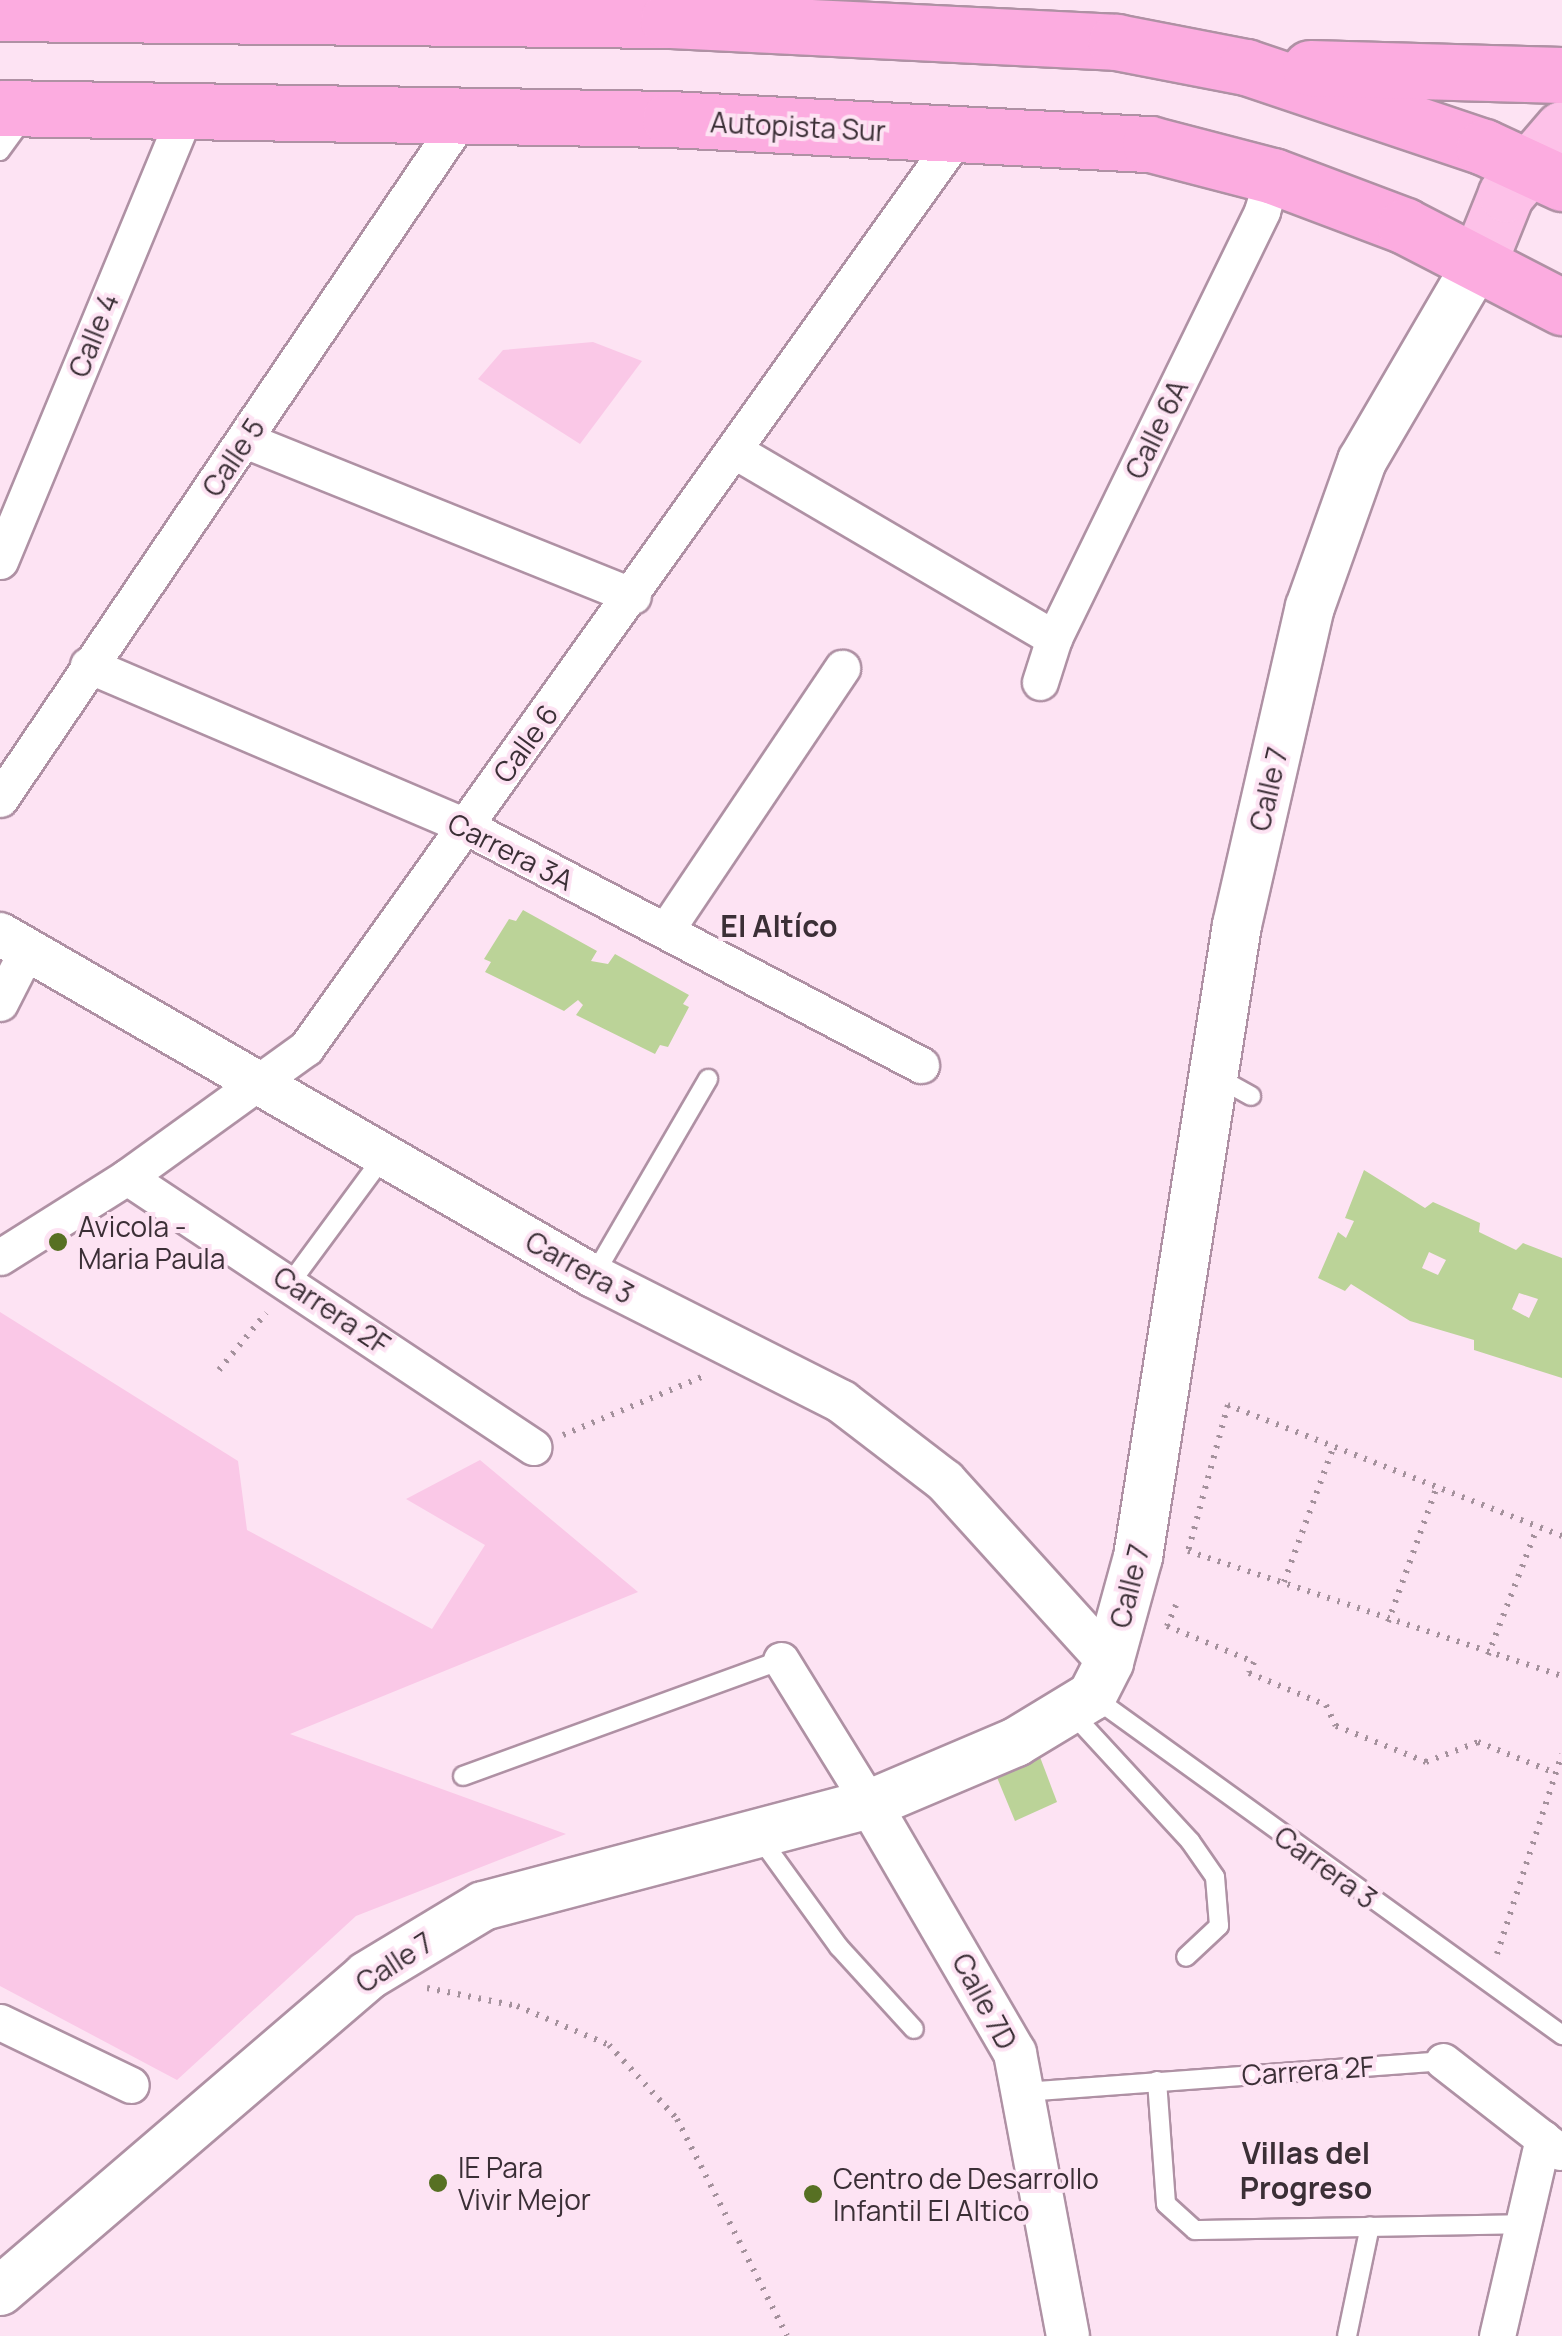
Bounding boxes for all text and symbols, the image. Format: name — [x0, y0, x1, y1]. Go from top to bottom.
street label: Autopista Sur — [709, 105, 887, 147]
street label: Calle 4 — [61, 288, 125, 382]
street label: Calle 6A — [1118, 374, 1194, 484]
street label: Calle 5 — [195, 412, 271, 502]
street label: Calle 6 — [486, 698, 564, 788]
street label: Calle 7 — [1242, 744, 1294, 834]
street label: Carrera 3A — [443, 805, 579, 897]
district label: El Altíco — [720, 908, 838, 944]
place label: Avicola - Maria Paula — [78, 1209, 225, 1275]
street label: Carrera 3 — [520, 1224, 640, 1310]
marker: Avicola - Maria Paula — [47, 1231, 69, 1253]
street label: Carrera 2F — [268, 1259, 396, 1361]
street label: Calle 7 — [1102, 1541, 1156, 1631]
street label: Carrera 3 — [1268, 1819, 1384, 1915]
street label: Calle 7 — [349, 1925, 439, 1999]
street label: Calle 7D — [946, 1947, 1024, 2055]
street label: Carrera 2F — [1241, 2049, 1375, 2091]
district label: Villas del Progreso — [1240, 2135, 1372, 2206]
place label: IE Para Vivir Mejor — [458, 2150, 591, 2216]
place label: Centro de Desarrollo Infantil El Altico — [833, 2161, 1099, 2227]
marker: IE Para Vivir Mejor — [427, 2172, 449, 2194]
marker: Centro de Desarrollo Infantil El Altico — [802, 2183, 824, 2205]

